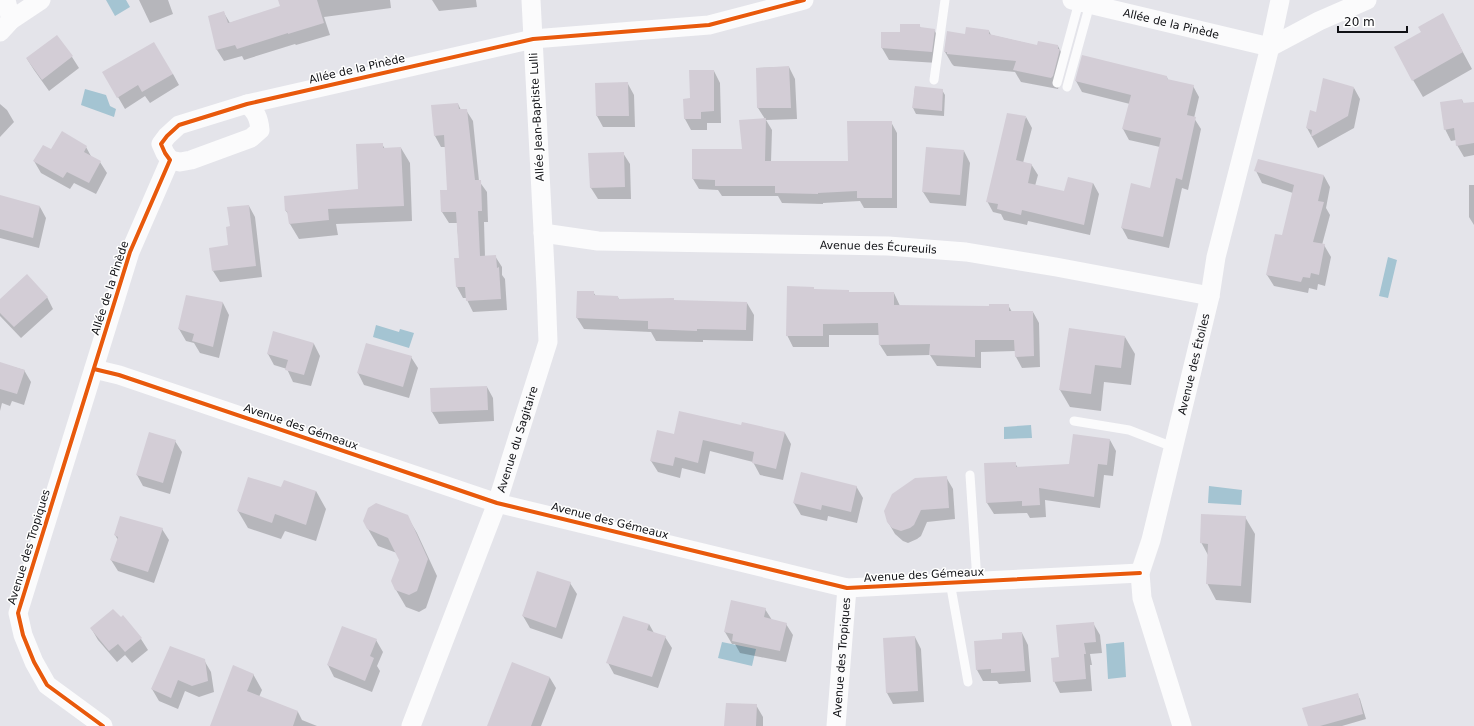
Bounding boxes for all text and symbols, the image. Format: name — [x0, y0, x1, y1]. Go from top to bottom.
street label: Allée de la Pinède — [1122, 6, 1221, 41]
scale bar — [1338, 8, 1407, 34]
text: 20 m — [1344, 15, 1375, 29]
street label: Allée de la Pinède — [308, 52, 406, 86]
street label: Allée Jean-Baptiste Lulli — [527, 52, 547, 182]
street label: Avenue des Écureuils — [820, 238, 938, 256]
street label: Allée de la Pinède — [89, 239, 131, 337]
street label: Avenue des Étoiles — [1175, 312, 1212, 416]
street label: Avenue du Sagitaire — [494, 384, 540, 494]
street label: Avenue des Gémeaux — [242, 401, 360, 453]
street label: Avenue des Tropiques — [5, 487, 53, 606]
street label: Avenue des Gémeaux — [550, 500, 670, 542]
street label: Avenue des Gémeaux — [864, 565, 985, 585]
street label: Avenue des Tropiques — [830, 597, 853, 718]

